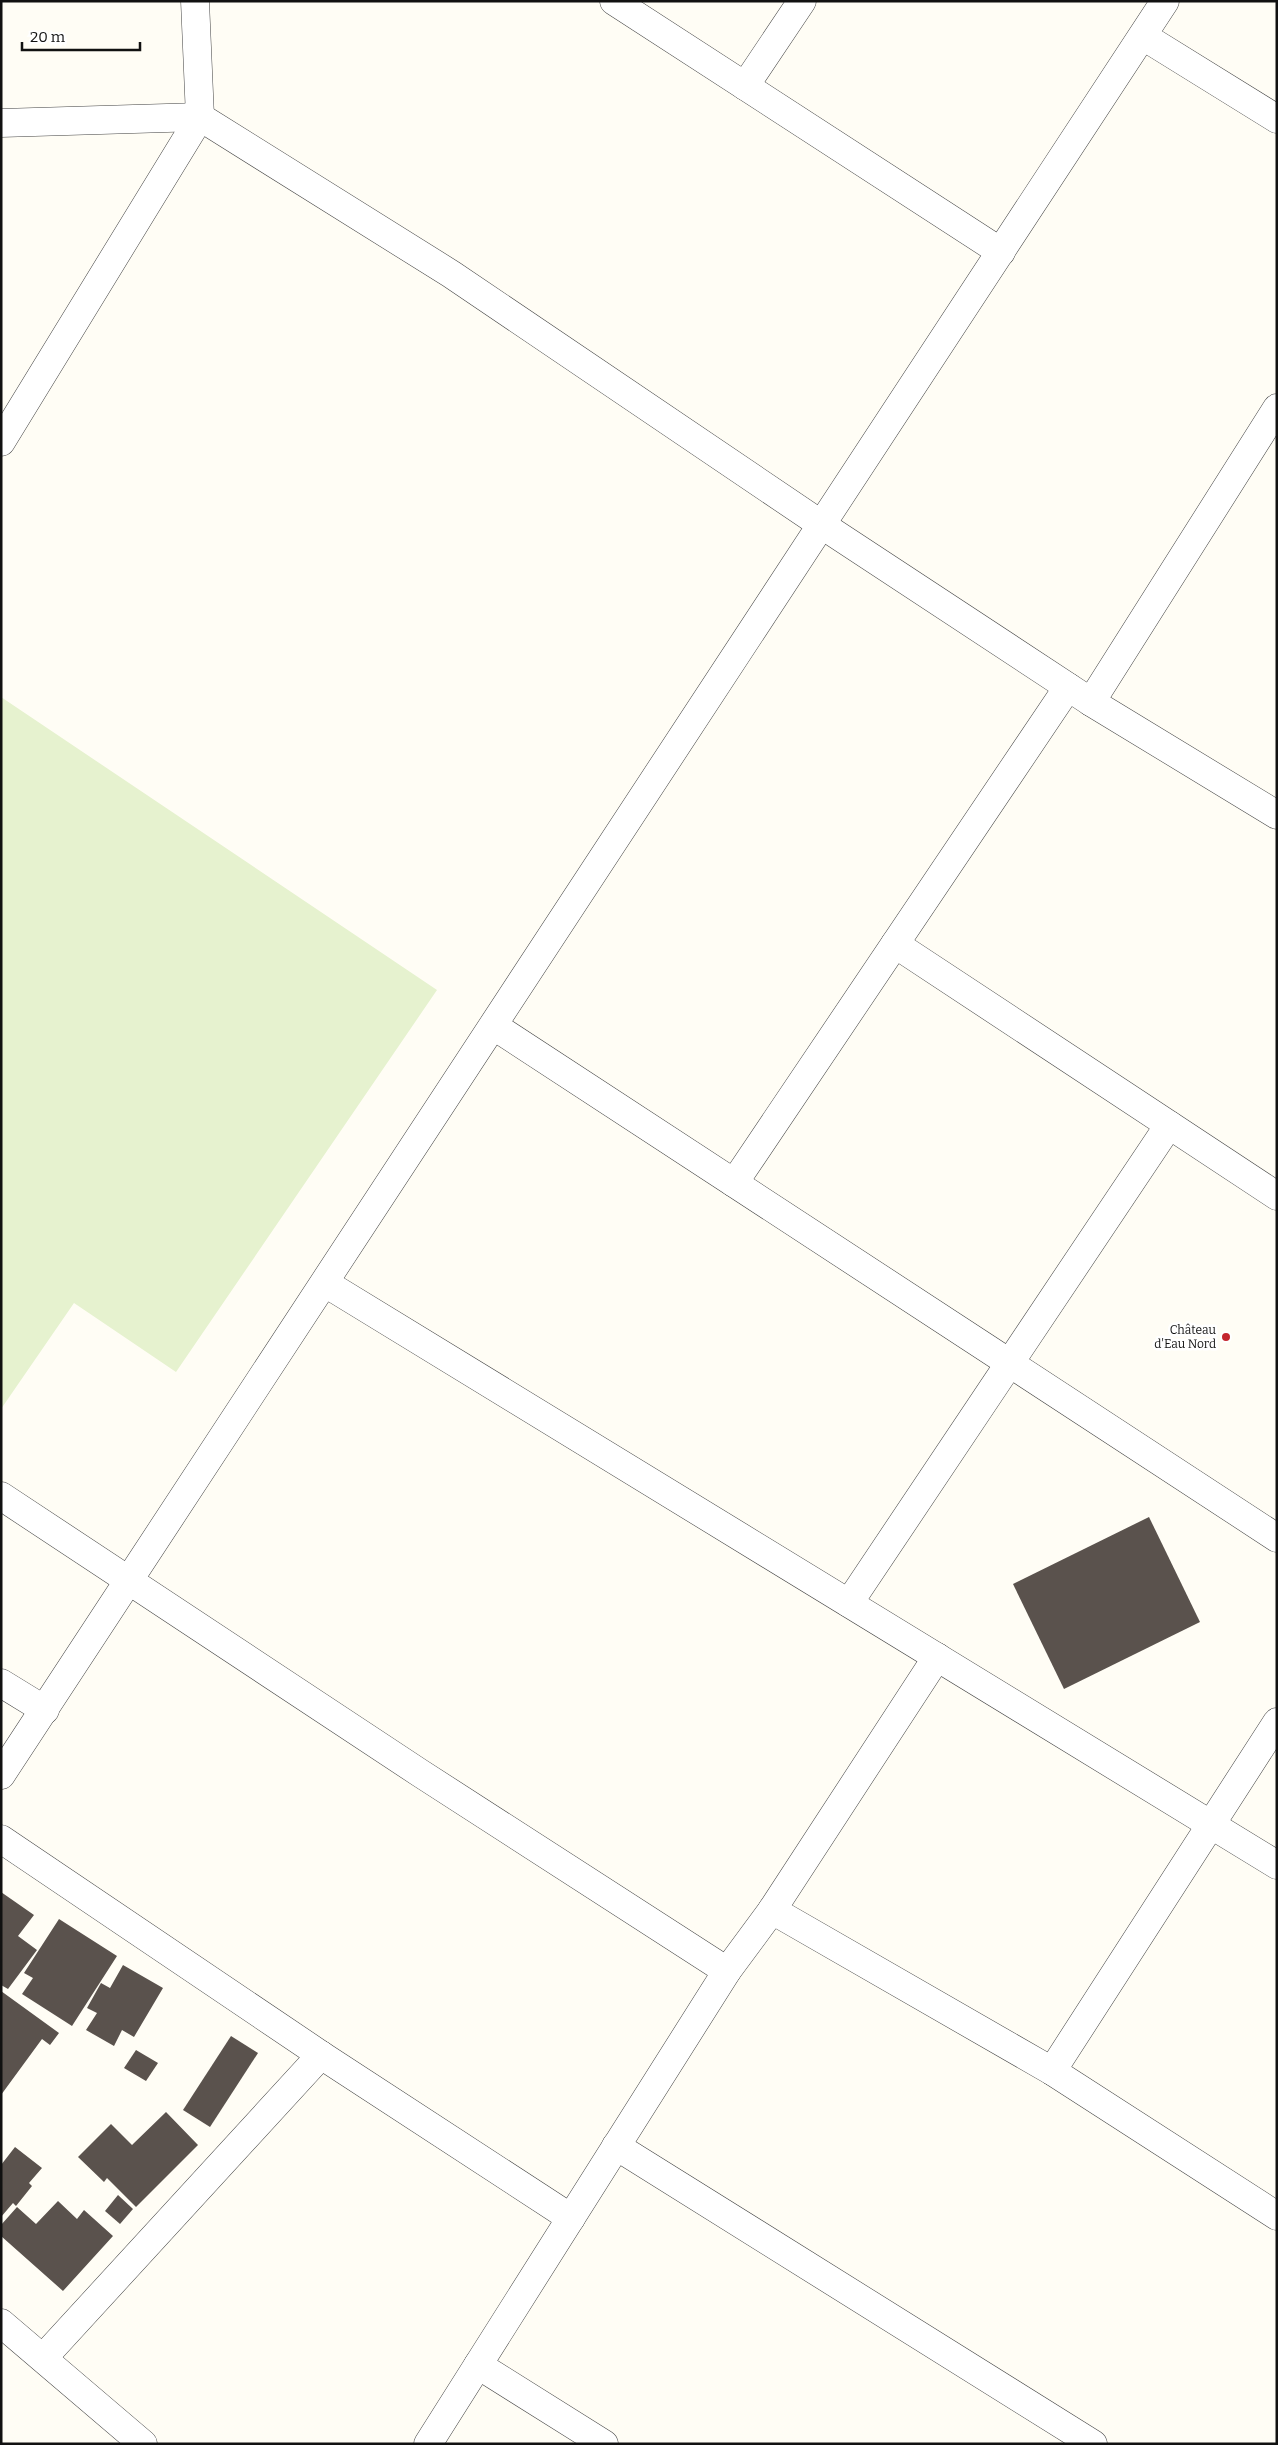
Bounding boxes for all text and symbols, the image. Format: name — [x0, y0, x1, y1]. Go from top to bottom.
scale bar — [22, 20, 140, 52]
text: 20 m — [30, 28, 66, 46]
place label: Château d'Eau Nord — [1154, 1323, 1217, 1351]
marker: Château d'Eau Nord — [1220, 1331, 1232, 1343]

